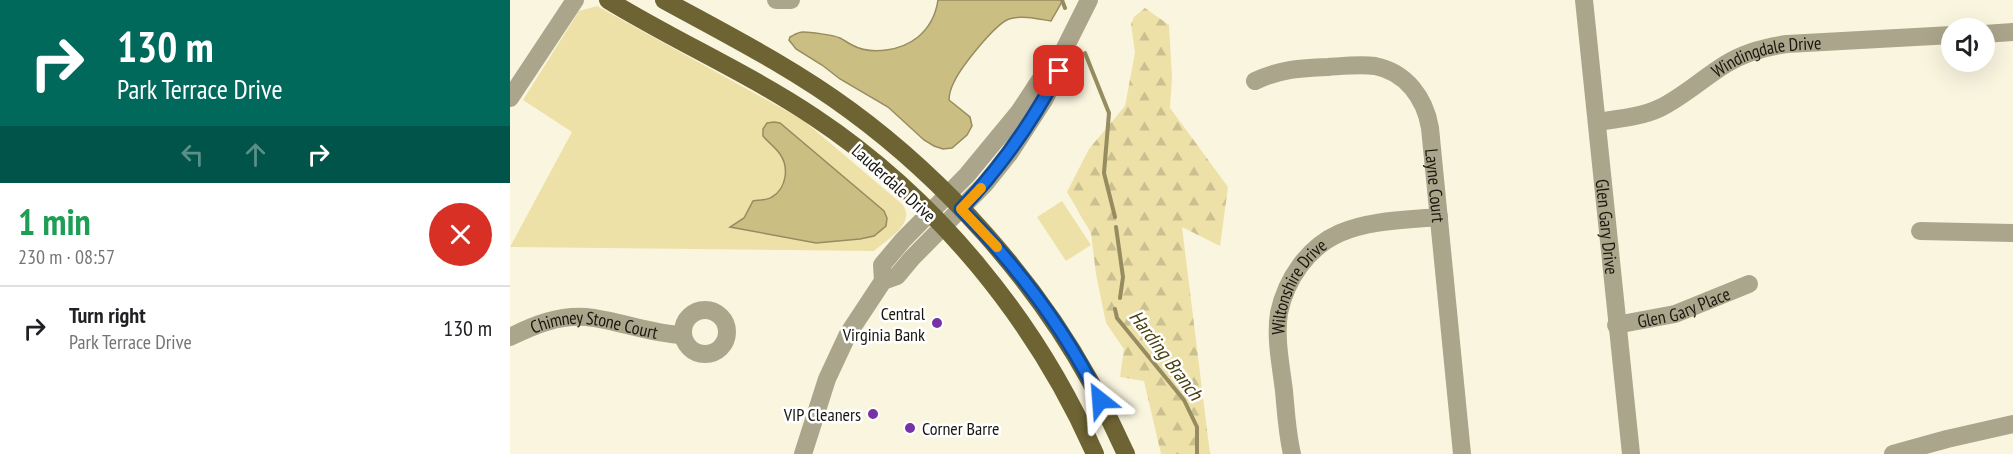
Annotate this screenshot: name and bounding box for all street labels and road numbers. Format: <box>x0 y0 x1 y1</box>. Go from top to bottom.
street label: Windingdale Drive <box>1707 31 1822 82</box>
street label: Lauderdale Drive <box>847 139 941 227</box>
street label: Layne Court <box>1421 147 1451 223</box>
street label: Glen Gary Drive <box>1591 178 1624 276</box>
street label: Wiltonshire Drive <box>1266 233 1331 335</box>
street label: Glen Gary Place <box>1635 281 1733 332</box>
street label: Chimney Stone Court <box>527 305 660 343</box>

